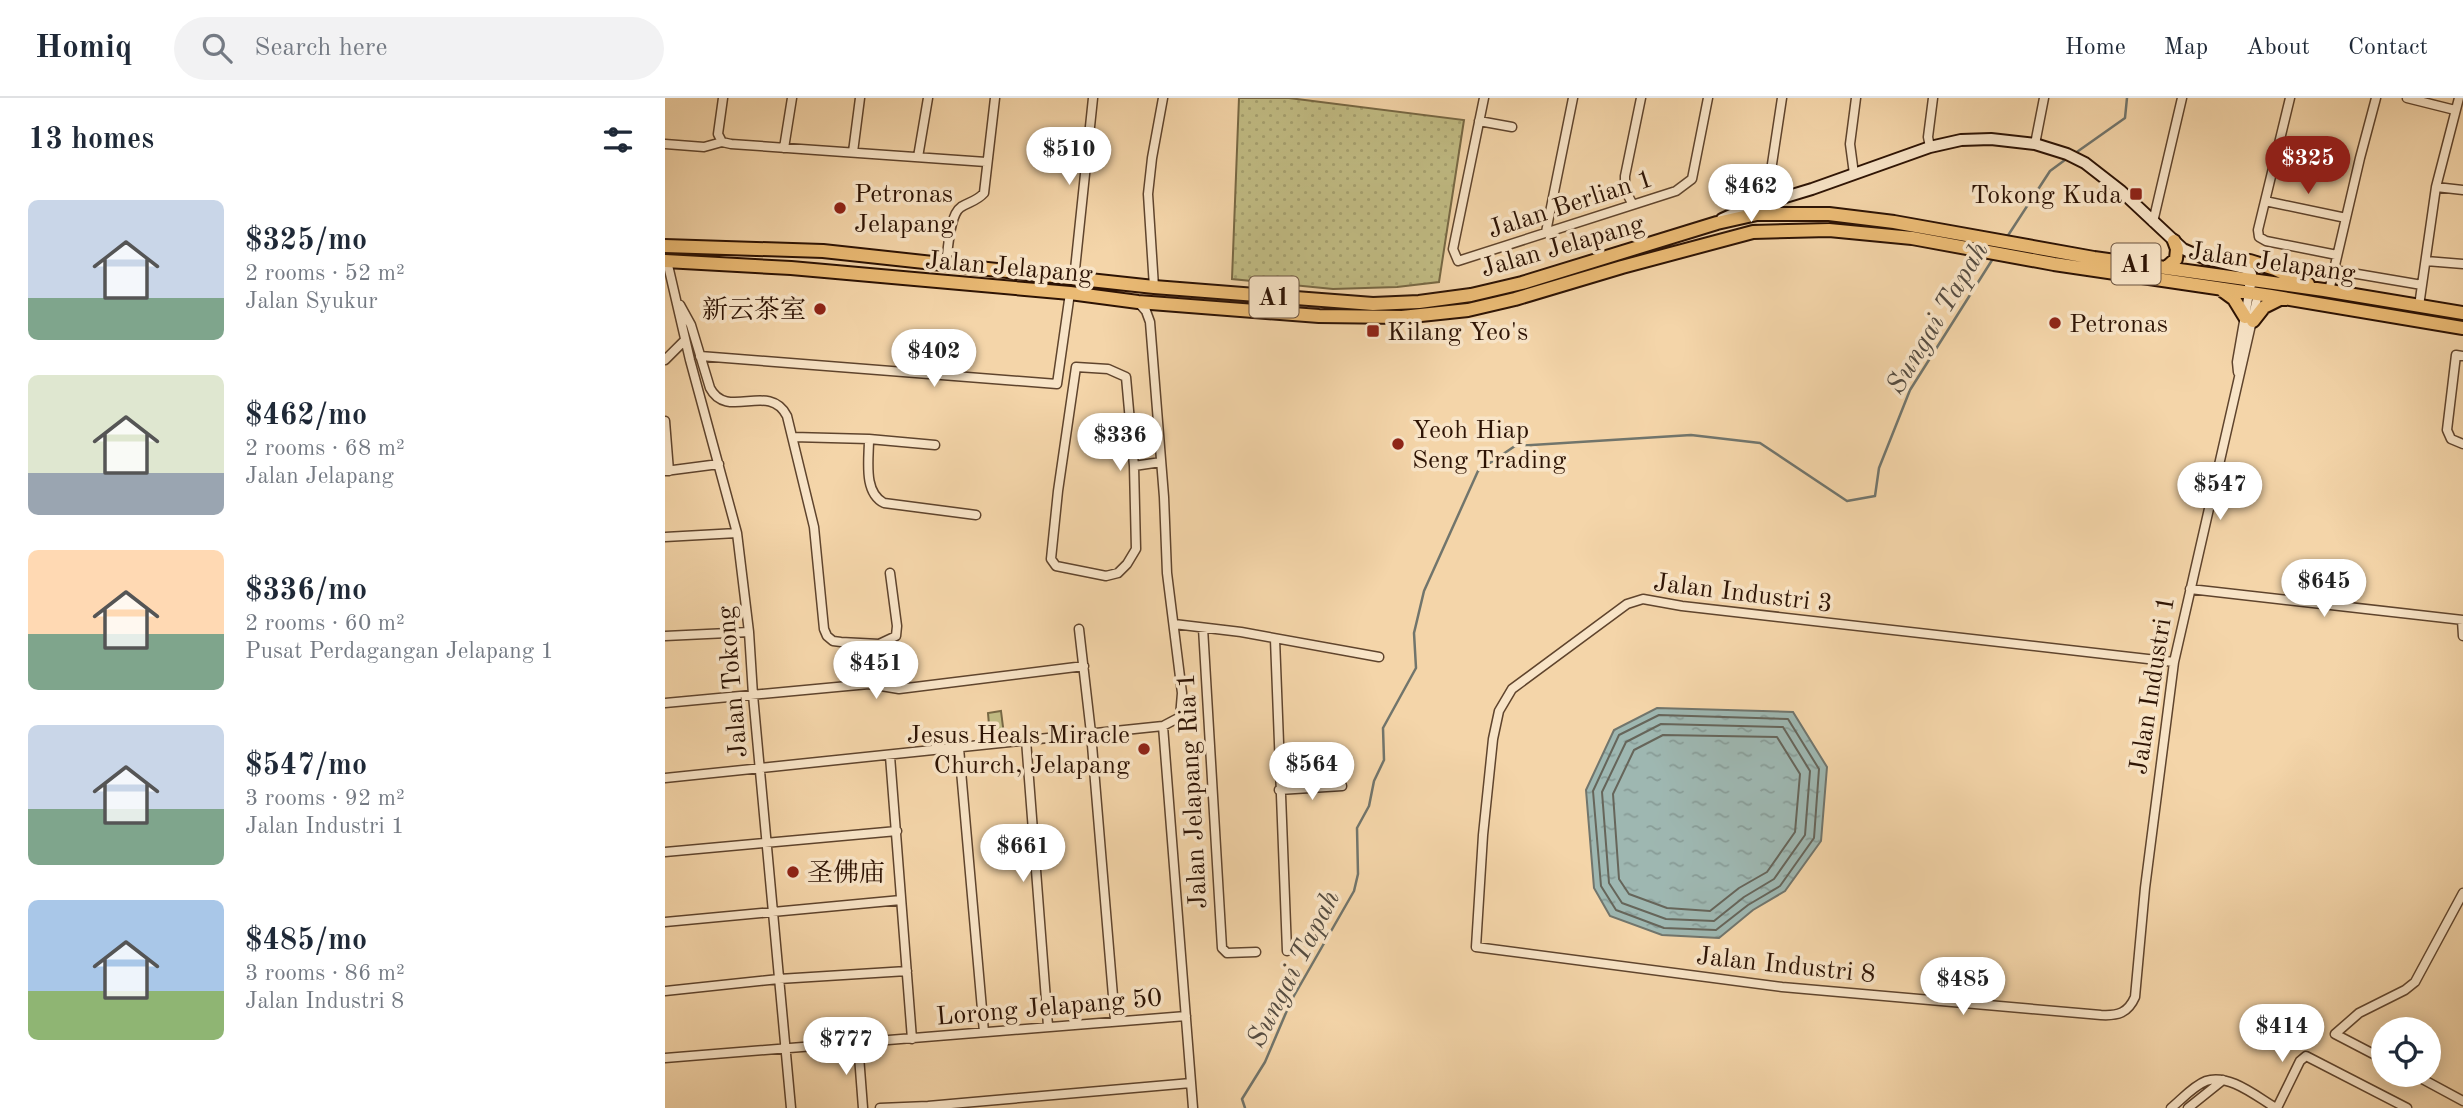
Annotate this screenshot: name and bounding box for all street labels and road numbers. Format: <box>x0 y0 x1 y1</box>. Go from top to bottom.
street label: Jalan Berlian 1 <box>1485 166 1656 244</box>
street label: Jalan Jelapang <box>1478 211 1647 283</box>
street label: Jalan Jelapang <box>2187 238 2357 288</box>
road number: A1 <box>2111 244 2161 284</box>
street label: Jalan Jelapang <box>924 248 1094 288</box>
road number: A1 <box>1249 276 1299 317</box>
street label: Jalan Industri 3 <box>1652 570 1834 618</box>
street label: Jalan Industri 1 <box>2126 594 2180 776</box>
street label: Jalan Tokong <box>713 605 753 759</box>
street label: Jalan Jelapang Ria 1 <box>1174 672 1212 910</box>
street label: Jalan Industri 8 <box>1695 944 1877 988</box>
street label: Lorong Jelapang 50 <box>935 985 1163 1031</box>

